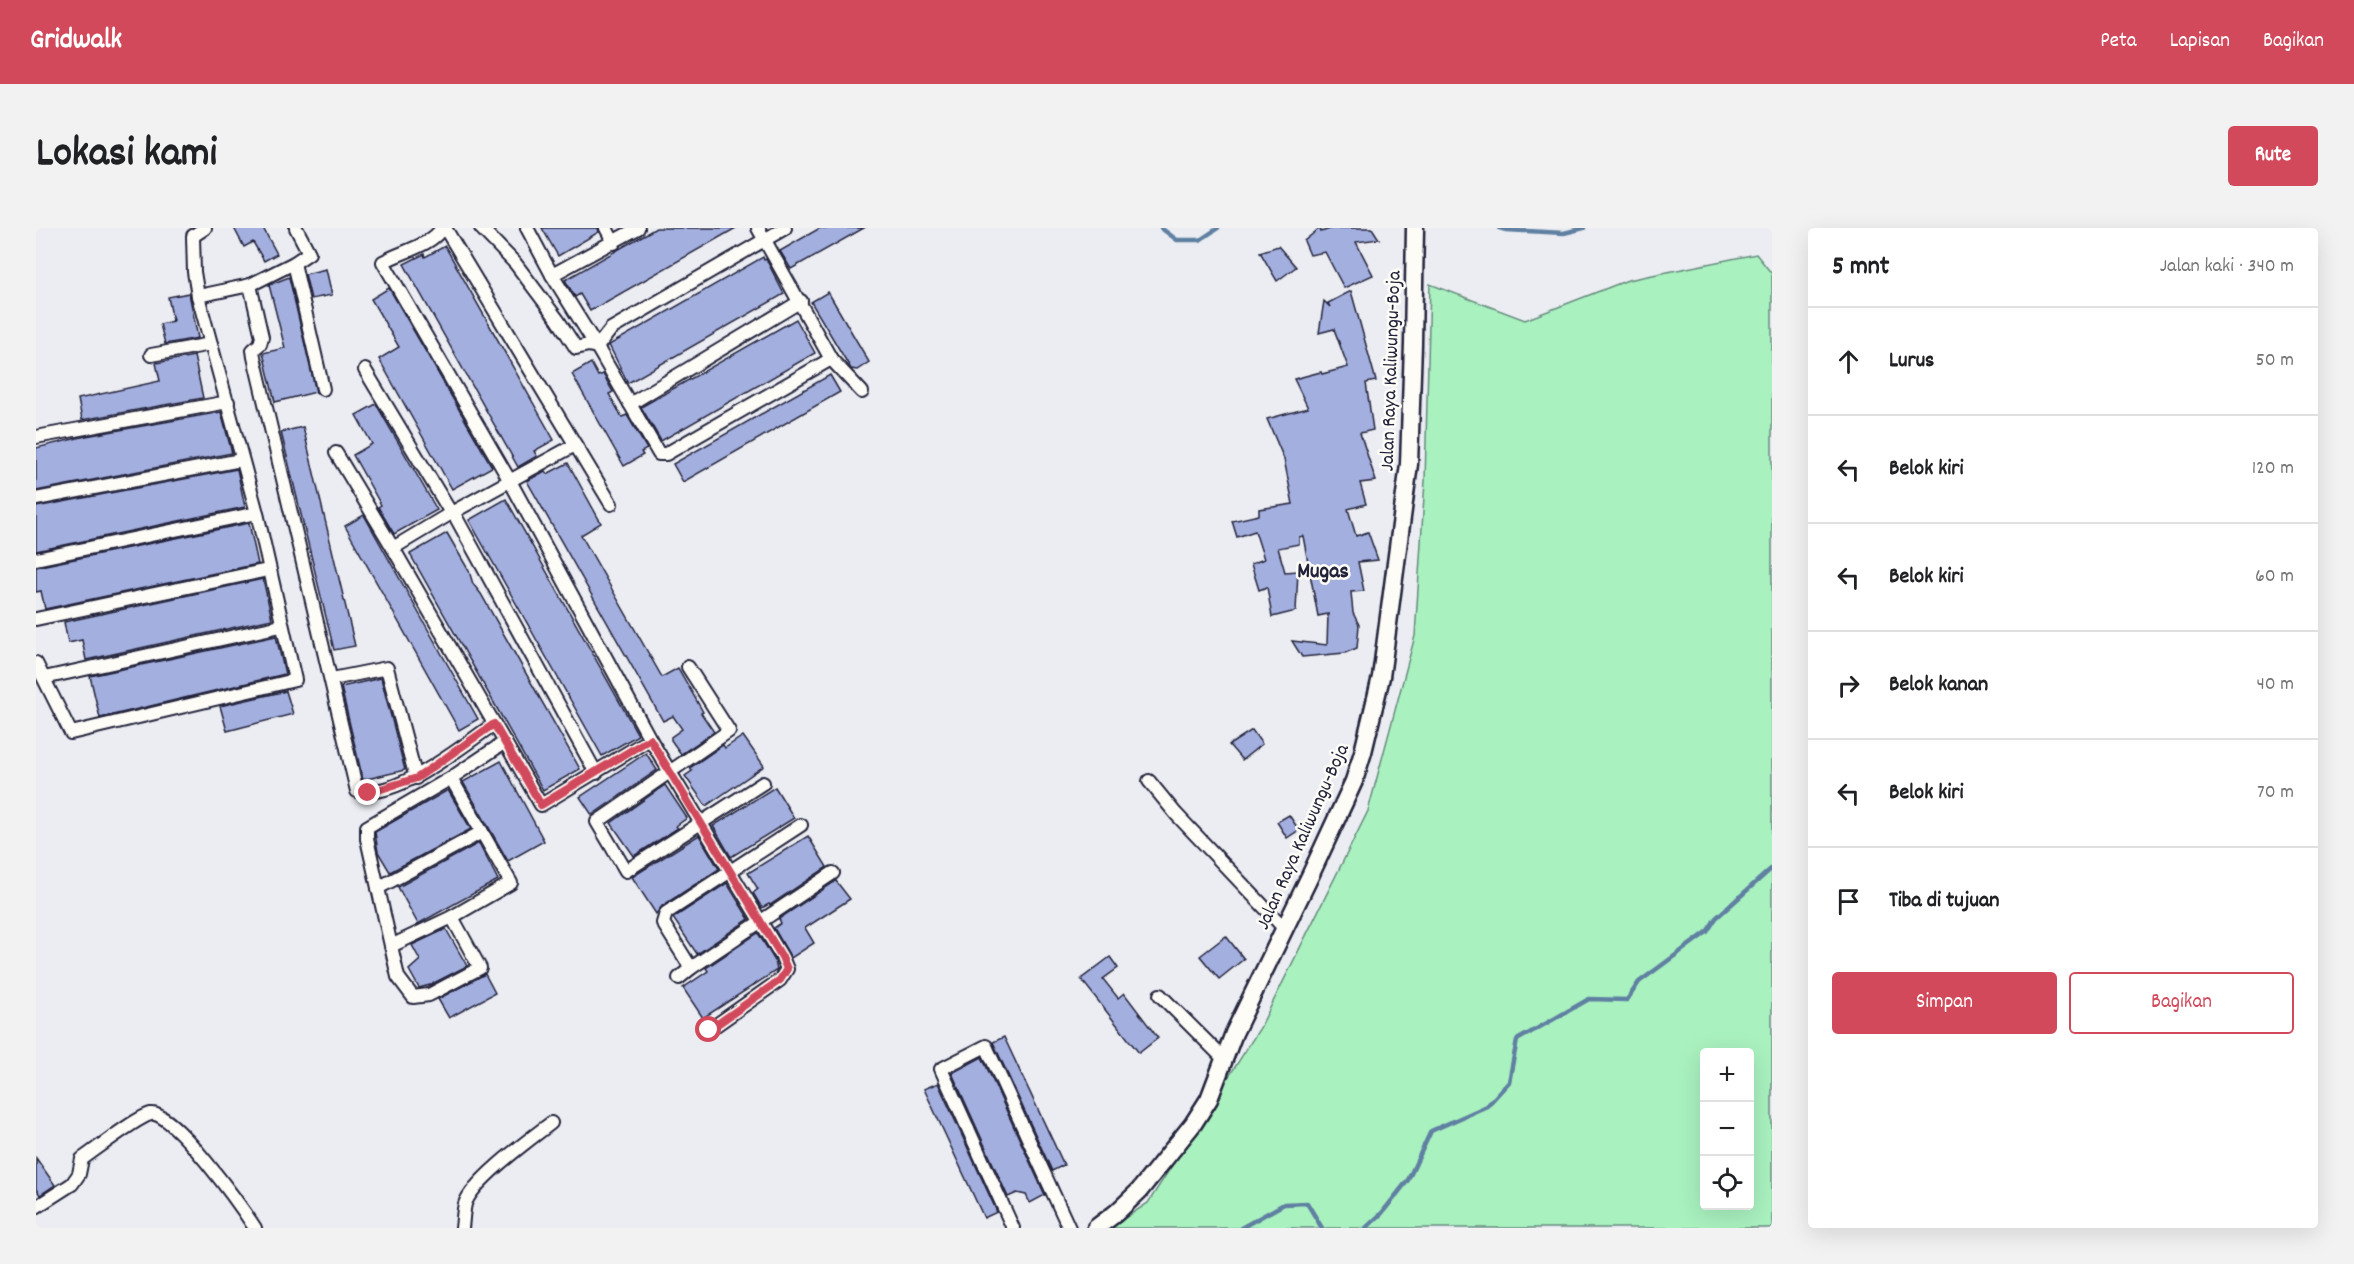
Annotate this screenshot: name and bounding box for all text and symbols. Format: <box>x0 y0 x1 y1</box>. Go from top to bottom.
text: Gridwalk <box>30 22 122 62</box>
text: Peta <box>2100 27 2137 57</box>
text: Lapisan <box>2170 27 2230 57</box>
text: Bagikan <box>2263 27 2324 57</box>
text: Lokasi kami <box>36 126 217 186</box>
button: Rute <box>2228 126 2318 186</box>
text: 5 mnt <box>1832 249 1889 286</box>
text: Jalan kaki · 340 m <box>2160 253 2294 281</box>
street label: Jalan Raya Kaliwungu-Boja <box>1375 270 1410 472</box>
icon: ahead <box>1832 345 1865 378</box>
text: Lurus <box>1889 346 1934 377</box>
text: 50 m <box>2256 347 2294 375</box>
icon: left <box>1832 453 1865 486</box>
text: Belok kiri <box>1889 454 1963 485</box>
text: 120 m <box>2252 455 2294 483</box>
district label: Mugas <box>1297 557 1349 588</box>
icon: left <box>1832 561 1865 594</box>
text: Belok kiri <box>1889 562 1963 593</box>
text: 60 m <box>2255 563 2294 591</box>
icon: right <box>1832 669 1865 702</box>
text: Belok kanan <box>1889 670 1988 701</box>
text: 40 m <box>2256 671 2294 699</box>
street label: Jalan Raya Kaliwungu-Boja <box>1250 739 1358 935</box>
icon: left <box>1832 777 1865 810</box>
text: Belok kiri <box>1889 778 1963 809</box>
route end <box>354 779 380 805</box>
text: 70 m <box>2257 779 2294 807</box>
icon: arrive <box>1832 885 1865 918</box>
text: Tiba di tujuan <box>1889 886 1999 917</box>
button: Simpan <box>1832 972 2057 1034</box>
button: Bagikan <box>2069 972 2294 1034</box>
route start <box>695 1016 721 1042</box>
map controls <box>1700 1048 1754 1210</box>
button: + <box>1700 1048 1754 1102</box>
button: − <box>1700 1102 1754 1156</box>
button: locate <box>1700 1156 1754 1210</box>

